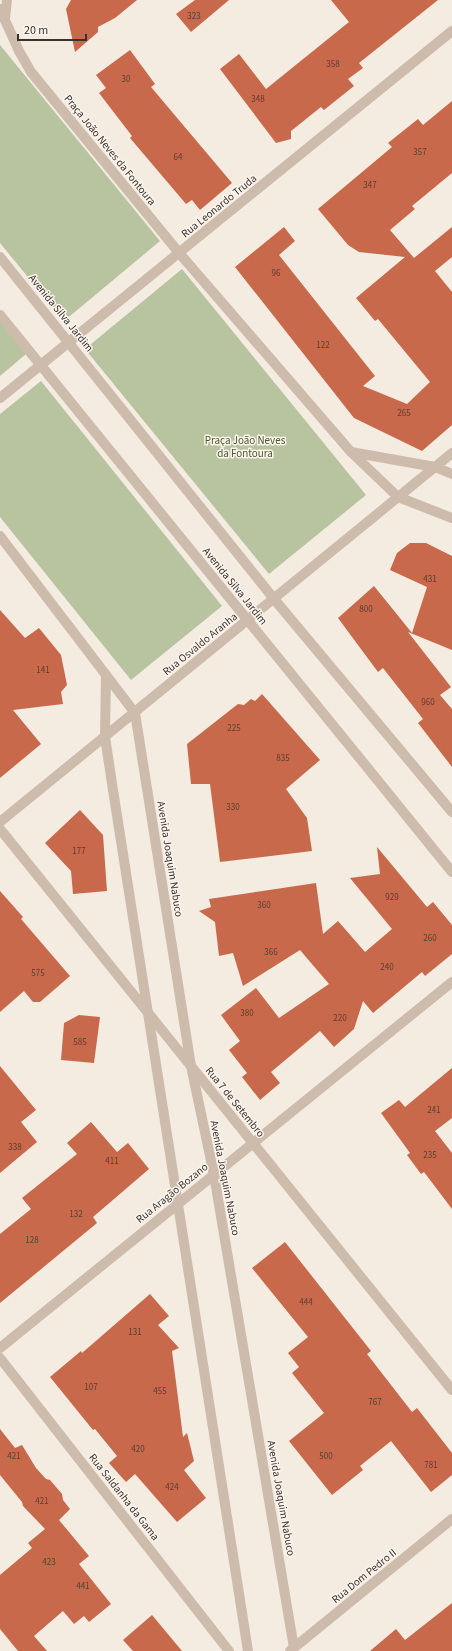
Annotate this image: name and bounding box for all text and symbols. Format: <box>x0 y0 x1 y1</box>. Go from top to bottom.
house number: 323 <box>187 10 201 23</box>
scale bar <box>18 16 86 42</box>
text: 20 m <box>24 22 48 39</box>
house number: 358 <box>326 58 340 71</box>
house number: 30 <box>122 73 131 86</box>
street label: Praça João Neves da Fontoura <box>61 91 159 209</box>
house number: 348 <box>251 93 265 106</box>
house number: 357 <box>413 146 427 159</box>
house number: 64 <box>174 151 183 164</box>
street label: Rua Leonardo Truda <box>178 171 260 241</box>
house number: 347 <box>363 179 377 192</box>
house number: 96 <box>272 267 281 280</box>
street label: Avenida Silva Jardim <box>25 271 97 355</box>
house number: 122 <box>316 339 330 352</box>
house number: 265 <box>397 407 411 420</box>
park label: Praça João Neves da Fontoura <box>205 433 286 461</box>
street label: Avenida Silva Jardim <box>199 544 271 628</box>
house number: 431 <box>423 573 437 586</box>
house number: 800 <box>359 603 373 616</box>
street label: Rua Osvaldo Aranha <box>160 609 240 679</box>
house number: 141 <box>36 664 50 677</box>
house number: 960 <box>421 696 435 709</box>
house number: 225 <box>227 722 241 735</box>
house number: 835 <box>276 752 290 765</box>
street label: Avenida Joaquim Nabuco <box>153 800 187 918</box>
house number: 330 <box>226 801 240 814</box>
house number: 177 <box>72 845 86 858</box>
house number: 929 <box>385 891 399 904</box>
house number: 360 <box>257 899 271 912</box>
house number: 260 <box>423 932 437 945</box>
house number: 366 <box>264 946 278 959</box>
house number: 240 <box>380 961 394 974</box>
house number: 575 <box>31 967 45 980</box>
house number: 380 <box>240 1007 254 1020</box>
house number: 220 <box>333 1012 347 1025</box>
house number: 585 <box>73 1036 87 1049</box>
street label: Rua 7 de Setembro <box>202 1064 268 1140</box>
house number: 241 <box>427 1104 441 1117</box>
street label: Avenida Joaquim Nabuco <box>206 1119 244 1237</box>
house number: 338 <box>8 1141 22 1154</box>
house number: 235 <box>423 1149 437 1162</box>
house number: 411 <box>105 1155 119 1168</box>
street label: Rua Aragão Bozano <box>133 1159 211 1227</box>
house number: 132 <box>69 1208 83 1221</box>
house number: 128 <box>25 1234 39 1247</box>
house number: 444 <box>299 1296 313 1309</box>
house number: 131 <box>128 1326 142 1339</box>
house number: 107 <box>84 1381 98 1394</box>
house number: 455 <box>153 1385 167 1398</box>
house number: 767 <box>368 1396 382 1409</box>
street label: Avenida Joaquim Nabuco <box>263 1439 299 1557</box>
house number: 420 <box>131 1443 145 1456</box>
house number: 421 <box>7 1450 21 1463</box>
street label: Rua Saldanha da Gama <box>85 1450 163 1544</box>
house number: 500 <box>319 1450 333 1463</box>
house number: 781 <box>424 1459 438 1472</box>
house number: 424 <box>165 1481 179 1494</box>
house number: 421 <box>35 1495 49 1508</box>
street label: Rua Dom Pedro II <box>328 1545 400 1607</box>
house number: 423 <box>42 1556 56 1569</box>
house number: 441 <box>76 1580 90 1593</box>

